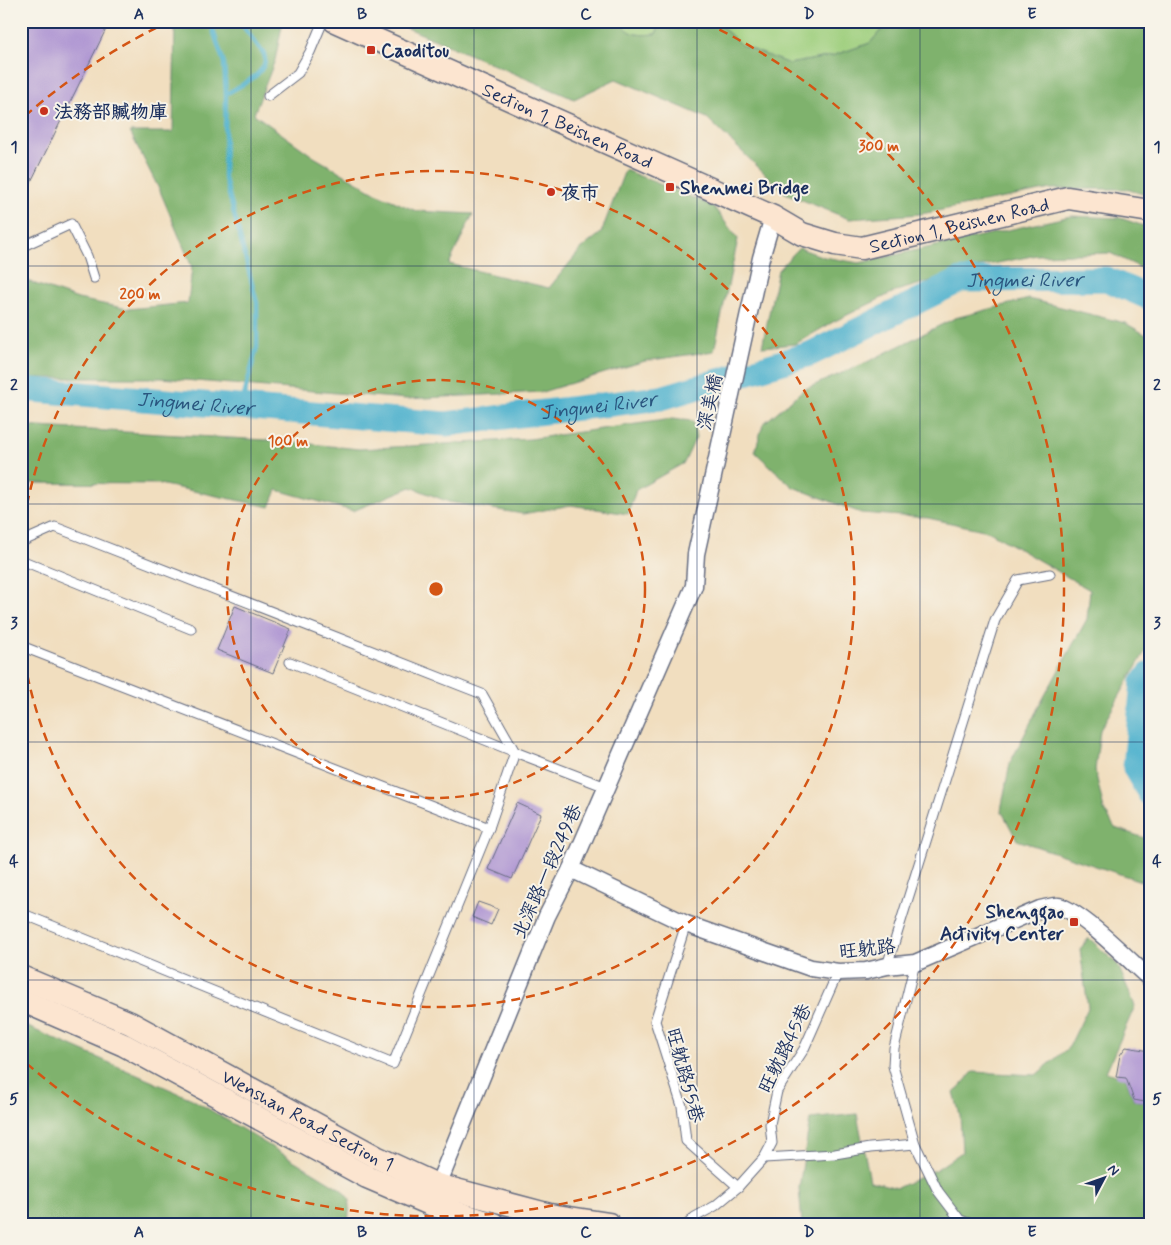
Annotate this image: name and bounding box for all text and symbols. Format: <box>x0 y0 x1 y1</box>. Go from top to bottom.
text: A <box>134 4 144 25</box>
text: B <box>357 4 367 25</box>
text: C <box>580 4 592 25</box>
text: D <box>803 4 815 25</box>
text: E <box>1027 4 1037 25</box>
place label: Caoditou <box>381 39 449 64</box>
marker: Caoditou <box>365 44 377 56</box>
street label: Section 1, Beishen Road <box>478 77 656 176</box>
place label: 法務部贓物庫 <box>54 100 168 125</box>
marker: 法務部贓物庫 <box>38 105 50 117</box>
text: 1 <box>10 137 18 158</box>
text: 300 m <box>859 137 899 157</box>
text: 1 <box>1153 137 1161 158</box>
place label: Shenmei Bridge <box>680 176 809 202</box>
place label: 夜市 <box>561 181 599 206</box>
marker: Shenmei Bridge <box>664 181 676 193</box>
marker: 夜市 <box>545 186 557 198</box>
street label: Section 1, Beishen Road <box>867 192 1052 260</box>
water label: Jingmei River <box>966 267 1086 297</box>
text: 200 m <box>120 285 161 305</box>
street label: 深美橋 <box>692 372 729 433</box>
text: 2 <box>10 375 18 396</box>
text: 2 <box>1153 375 1161 396</box>
water label: Jingmei River <box>539 386 661 427</box>
water label: Jingmei River <box>136 387 257 423</box>
text: 100 m <box>268 432 308 452</box>
centre of rings <box>427 580 445 598</box>
text: 3 <box>10 613 18 634</box>
text: 3 <box>1153 613 1161 634</box>
street label: 北深路一段249巷 <box>506 800 588 943</box>
text: 4 <box>9 851 19 872</box>
text: 4 <box>1152 851 1162 872</box>
place label: Shenggao Activity Center <box>940 900 1064 947</box>
marker: Shenggao Activity Center <box>1068 916 1080 928</box>
street label: 旺躭路 <box>837 934 897 965</box>
street label: 旺躭路45巷 <box>753 1000 818 1098</box>
street label: 旺躭路55巷 <box>660 1025 709 1126</box>
street label: Wenshan Road Section 1 <box>217 1064 397 1177</box>
text: 5 <box>9 1089 19 1110</box>
text: 5 <box>1152 1089 1162 1110</box>
north arrow <box>1078 1152 1128 1202</box>
text: N <box>1103 1161 1123 1180</box>
text: A <box>134 1222 144 1243</box>
text: B <box>357 1222 367 1243</box>
text: C <box>580 1222 592 1243</box>
text: D <box>803 1222 815 1243</box>
text: E <box>1027 1222 1037 1243</box>

